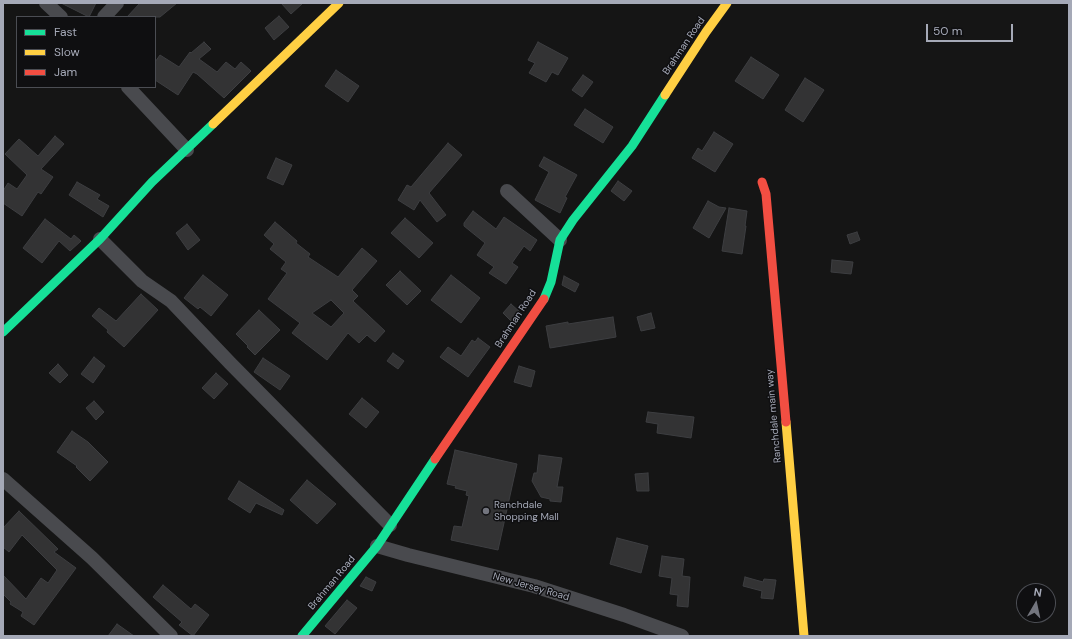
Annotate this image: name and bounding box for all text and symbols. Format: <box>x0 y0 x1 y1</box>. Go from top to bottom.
street label: Brahman Road <box>660 15 708 77</box>
legend <box>16 16 156 88</box>
scale bar <box>928 16 1015 42</box>
text: 50 m <box>933 23 962 39</box>
text: Fast <box>54 24 77 40</box>
text: Slow <box>54 44 80 60</box>
text: Jam <box>54 64 77 80</box>
street label: Brahman Road <box>493 288 539 350</box>
street label: Ranchdale main way <box>764 369 784 463</box>
place label: Ranchdale Shopping Mall <box>494 499 559 522</box>
marker: Ranchdale Shopping Mall <box>481 506 491 516</box>
street label: Brahman Road <box>306 553 358 613</box>
street label: New Jersey Road <box>491 570 571 604</box>
north arrow <box>1016 583 1056 623</box>
text: N <box>1033 585 1043 600</box>

